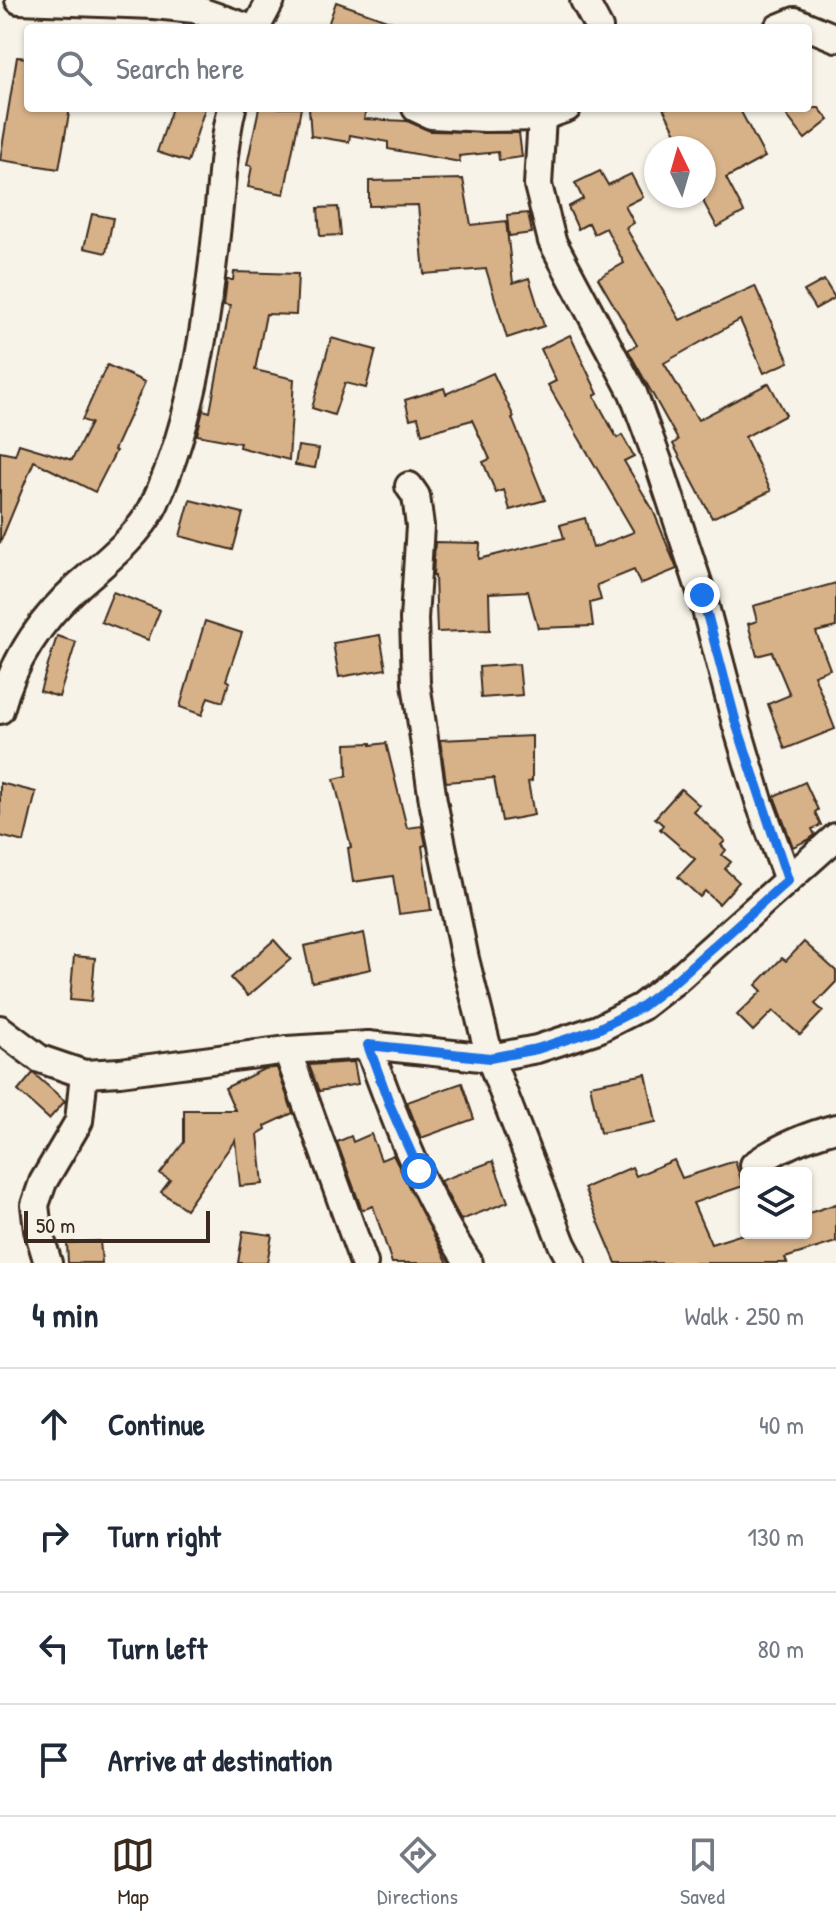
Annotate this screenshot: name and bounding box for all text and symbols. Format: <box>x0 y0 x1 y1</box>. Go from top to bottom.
search box <box>24 24 812 112</box>
icon: search <box>52 46 96 90</box>
text: Search here <box>116 48 244 88</box>
north arrow <box>644 136 716 208</box>
route end <box>684 577 720 613</box>
route start <box>401 1153 437 1189</box>
map controls <box>740 1167 812 1239</box>
button: layers <box>740 1167 812 1239</box>
scale bar <box>24 1207 210 1243</box>
text: 50 m <box>36 1210 75 1240</box>
text: 4 min <box>32 1292 99 1338</box>
text: Walk · 250 m <box>684 1298 804 1333</box>
icon: ahead <box>32 1402 76 1446</box>
text: Continue <box>108 1404 205 1444</box>
text: 40 m <box>759 1407 804 1442</box>
icon: right <box>32 1514 76 1558</box>
text: Turn right <box>108 1516 221 1556</box>
text: 130 m <box>748 1519 804 1554</box>
icon: left <box>32 1626 76 1670</box>
text: Turn left <box>108 1628 207 1668</box>
text: 80 m <box>757 1631 804 1666</box>
icon: arrive <box>32 1738 76 1782</box>
text: Arrive at destination <box>108 1740 333 1780</box>
tab: Map <box>111 1833 155 1911</box>
tab: Directions <box>377 1833 458 1911</box>
tab: Saved <box>680 1833 725 1911</box>

